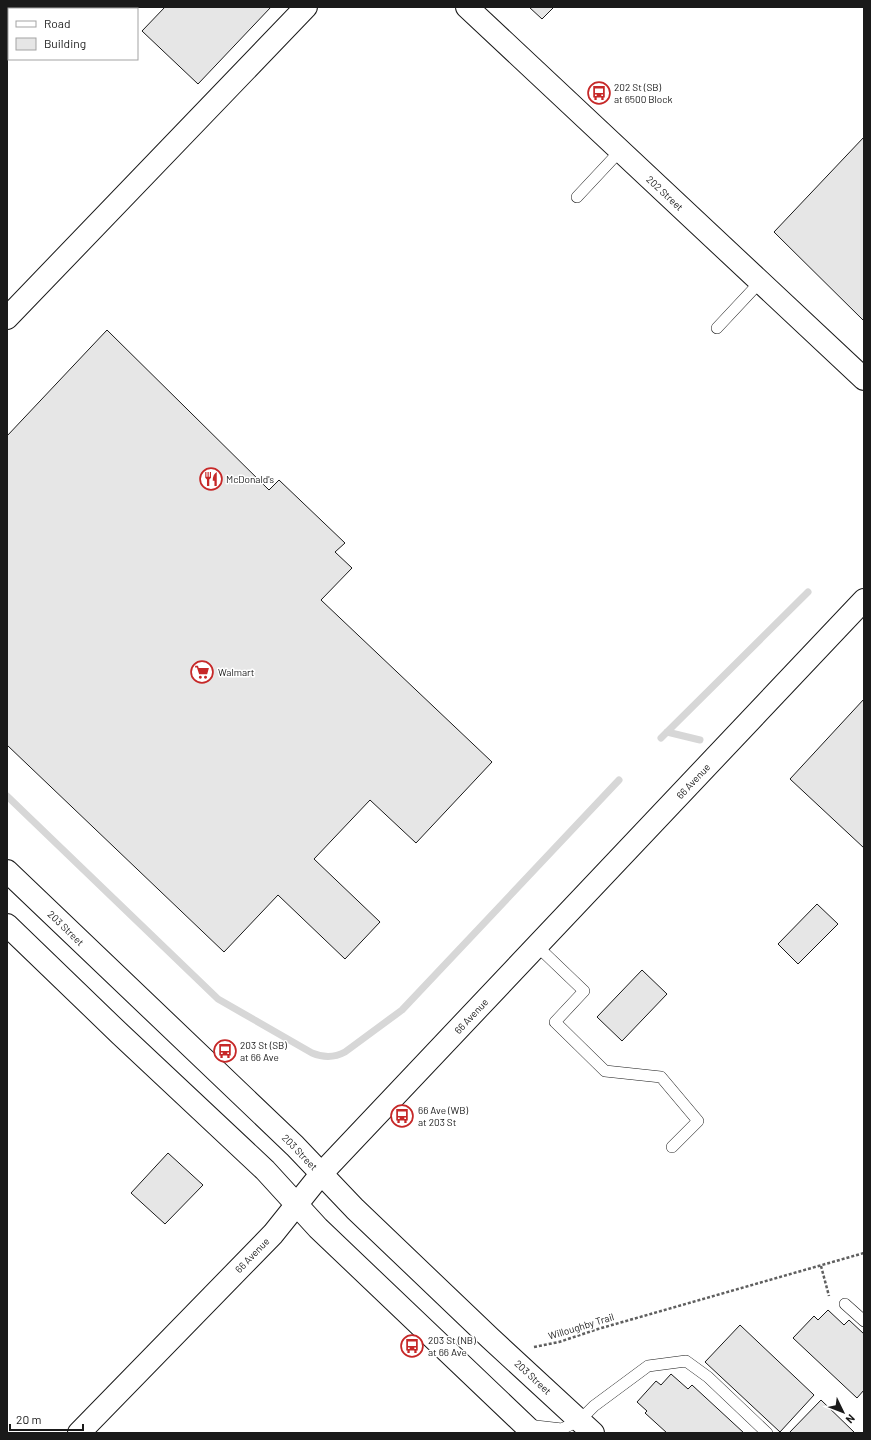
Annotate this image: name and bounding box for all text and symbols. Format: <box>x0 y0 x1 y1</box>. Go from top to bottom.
legend <box>8 8 138 60</box>
text: Road <box>44 16 71 30</box>
text: Building <box>44 36 86 50</box>
bus stop icon: 202 St (SB) at 6500 Block <box>586 80 612 106</box>
place label: 202 St (SB) at 6500 Block <box>614 81 673 105</box>
street label: 202 Street <box>644 173 686 213</box>
restaurant icon: McDonald's <box>198 466 224 492</box>
place label: McDonald's <box>226 473 274 485</box>
supermarket icon: Walmart <box>189 659 215 685</box>
place label: Walmart <box>218 666 255 678</box>
street label: 66 Avenue <box>674 761 712 801</box>
street label: 203 Street <box>45 908 87 948</box>
street label: 66 Avenue <box>452 996 490 1036</box>
bus stop icon: 203 St (SB) at 66 Ave <box>212 1038 238 1064</box>
place label: 203 St (SB) at 66 Ave <box>240 1039 287 1063</box>
bus stop icon: 66 Ave (WB) at 203 St <box>389 1103 415 1129</box>
place label: 66 Ave (WB) at 203 St <box>418 1104 469 1128</box>
street label: 203 Street <box>280 1131 320 1173</box>
street label: 66 Avenue <box>232 1235 272 1275</box>
street label: Willoughby Trail <box>547 1310 615 1342</box>
bus stop icon: 203 St (NB) at 66 Ave <box>399 1333 425 1359</box>
place label: 203 St (NB) at 66 Ave <box>428 1334 476 1358</box>
street label: 203 Street <box>512 1357 554 1397</box>
north arrow <box>823 1392 863 1432</box>
scale bar <box>10 1406 83 1432</box>
text: 20 m <box>16 1412 42 1426</box>
text: N <box>843 1412 858 1426</box>

